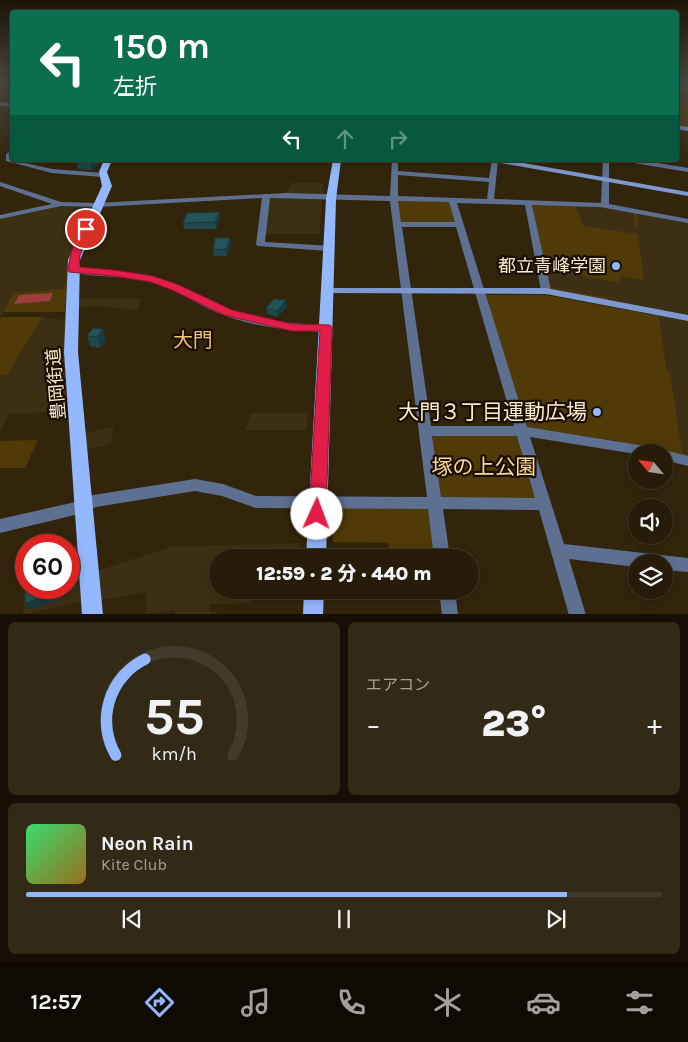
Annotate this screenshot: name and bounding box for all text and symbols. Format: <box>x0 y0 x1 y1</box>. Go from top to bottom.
text: 150 m <box>113 26 210 67</box>
icon: left <box>30 30 95 95</box>
text: 左折 <box>113 74 157 100</box>
icon: left <box>278 125 306 153</box>
icon: ahead <box>331 125 359 153</box>
icon: right <box>384 125 412 153</box>
pin <box>65 208 107 250</box>
icon: arrive <box>72 215 100 243</box>
place label: 都立青峰学園 <box>498 255 606 277</box>
marker: 都立青峰学園 <box>610 260 622 272</box>
district label: 大門 <box>173 329 213 352</box>
street label: 豊岡街道 <box>42 347 70 421</box>
place label: 大門３丁目運動広場 <box>398 400 587 424</box>
marker: 大門３丁目運動広場 <box>591 406 603 418</box>
north arrow <box>628 444 672 489</box>
map controls <box>628 444 673 599</box>
park label: 塚の上公園 <box>432 455 537 479</box>
position arrow <box>290 487 342 539</box>
button: sound <box>628 499 673 544</box>
speed limit sign: 60 <box>15 534 80 599</box>
button: layers <box>628 554 673 599</box>
text: 12:59 · 2 分 · 440 m <box>256 563 432 585</box>
text: エアコン <box>366 675 430 694</box>
text: 55 <box>144 686 204 747</box>
text: 23° <box>481 701 547 746</box>
text: − <box>366 708 381 741</box>
text: + <box>647 708 662 741</box>
text: km/h <box>151 744 197 765</box>
text: Neon Rain <box>101 833 194 855</box>
text: Kite Club <box>101 855 167 874</box>
icon: previous <box>118 905 146 933</box>
icon: pause <box>330 905 358 933</box>
icon: next <box>542 905 570 933</box>
icon: directions <box>142 985 177 1020</box>
icon: music <box>238 985 273 1020</box>
icon: phone <box>334 985 369 1020</box>
icon: climate <box>430 985 465 1020</box>
icon: car <box>526 985 561 1020</box>
icon: filters <box>622 985 657 1020</box>
text: 12:57 <box>31 989 81 1015</box>

